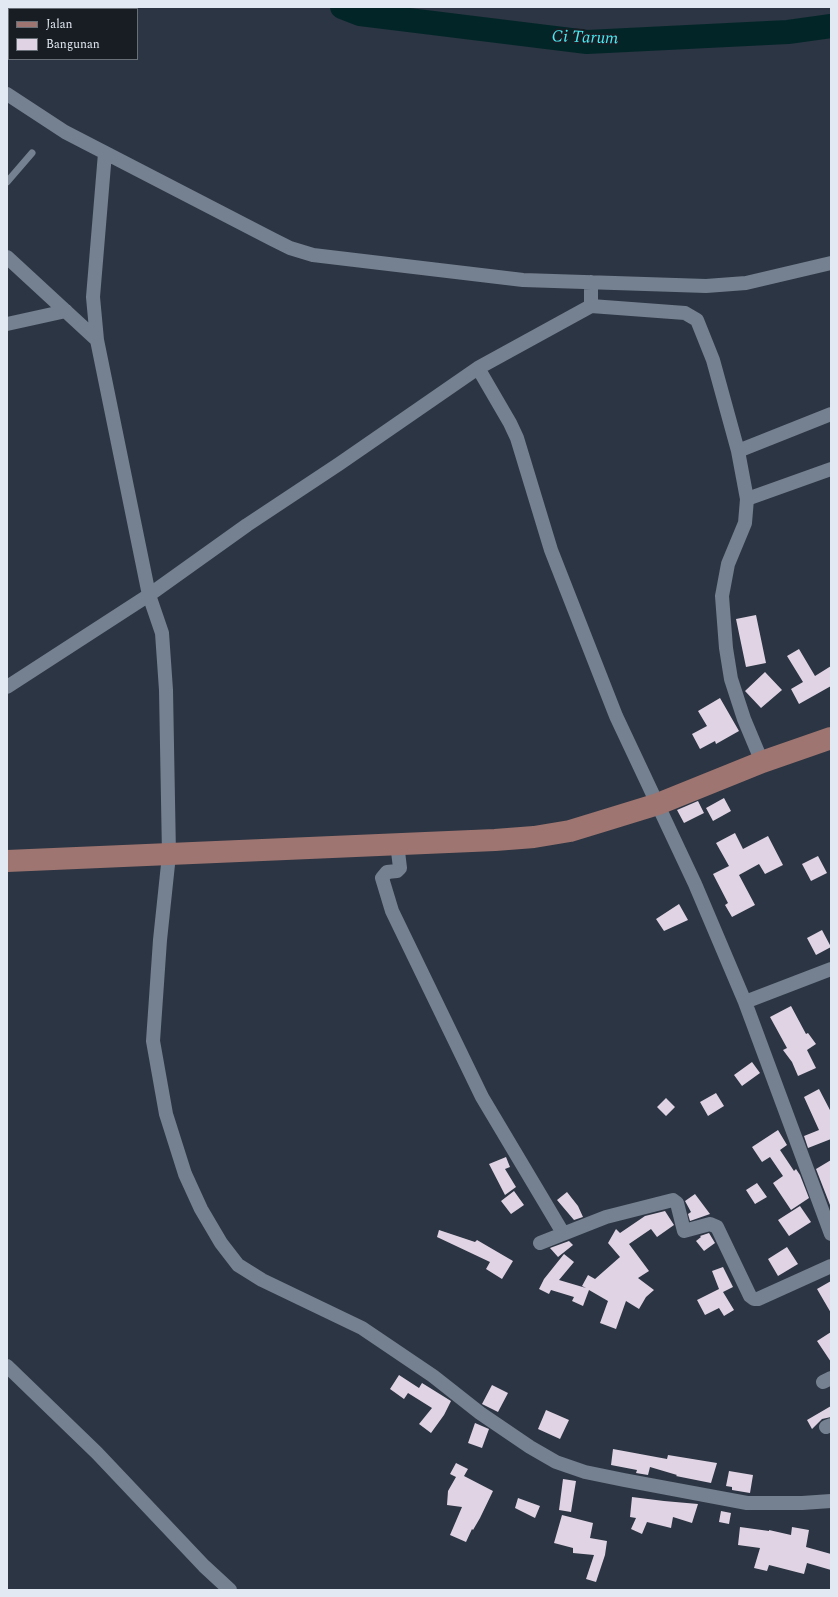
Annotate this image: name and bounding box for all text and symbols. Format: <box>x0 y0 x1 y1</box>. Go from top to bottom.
legend <box>8 8 138 60</box>
text: Jalan <box>46 15 73 34</box>
water label: Ci Tarum <box>551 28 619 50</box>
text: Bangunan <box>46 35 100 54</box>

